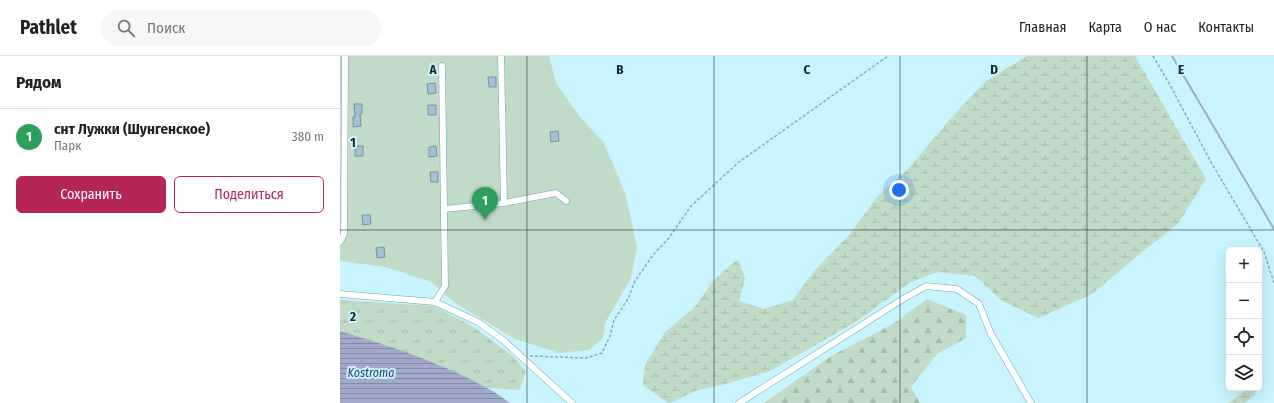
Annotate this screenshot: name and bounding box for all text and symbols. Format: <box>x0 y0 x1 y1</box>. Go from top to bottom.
search box <box>101 10 381 46</box>
text: Pathlet <box>20 16 77 39</box>
icon: search <box>115 17 137 39</box>
text: Поиск <box>147 19 185 37</box>
text: Главная <box>1019 19 1066 36</box>
text: Карта <box>1088 19 1122 36</box>
text: О нас <box>1144 19 1176 36</box>
text: Контакты <box>1198 19 1254 36</box>
text: A <box>428 62 437 77</box>
text: B <box>616 62 624 77</box>
text: C <box>804 62 811 77</box>
text: D <box>990 62 998 77</box>
text: E <box>1178 62 1184 77</box>
text: Рядом <box>16 72 61 93</box>
text: снт Лужки (Шунгенское) <box>54 120 210 138</box>
text: 1 <box>26 129 32 144</box>
text: 380 m <box>292 129 324 144</box>
text: 1 <box>350 135 356 150</box>
text: Парк <box>54 138 81 153</box>
button: Сохранить <box>16 176 166 213</box>
button: Поделиться <box>174 176 324 213</box>
your location <box>889 180 909 200</box>
pin: 1 <box>472 187 498 220</box>
map controls <box>1226 247 1262 391</box>
button: + <box>1226 247 1262 283</box>
button: − <box>1226 283 1262 319</box>
text: 2 <box>349 309 356 324</box>
button: locate <box>1226 319 1262 355</box>
button: layers <box>1226 355 1262 391</box>
water label: Kostroma <box>348 366 395 380</box>

